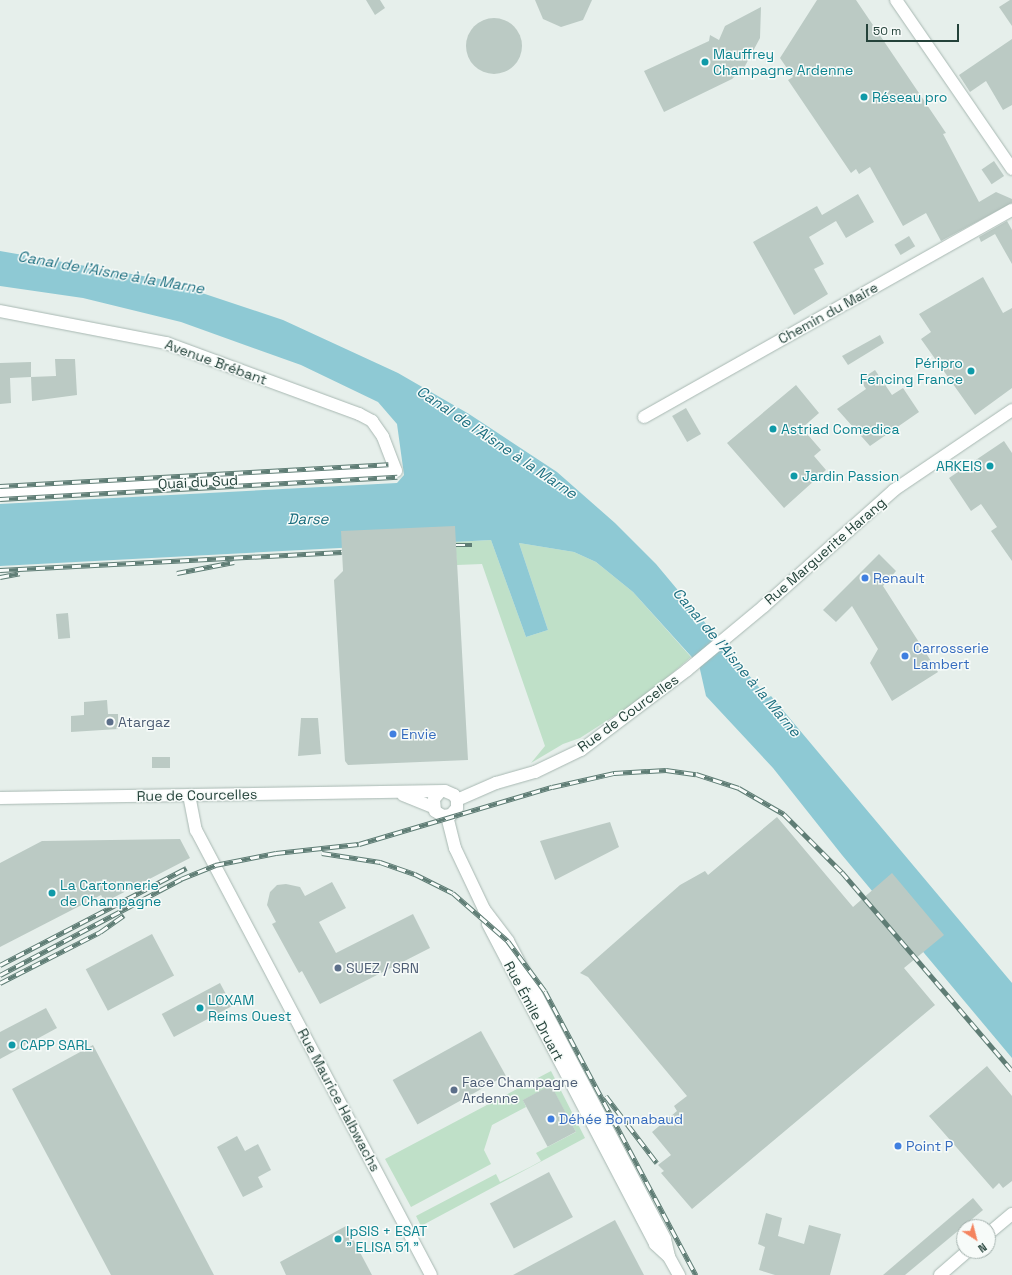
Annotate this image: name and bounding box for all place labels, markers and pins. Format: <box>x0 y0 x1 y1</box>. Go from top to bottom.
place label: Mauffrey Champagne Ardenne <box>713 46 854 78</box>
marker: Mauffrey Champagne Ardenne <box>700 57 710 67</box>
place label: Réseau pro <box>872 89 948 105</box>
marker: Réseau pro <box>859 92 869 102</box>
place label: Péripro Fencing France <box>860 355 963 388</box>
marker: Péripro Fencing France <box>966 366 976 376</box>
place label: Astriad Comedica <box>781 421 899 437</box>
marker: Astriad Comedica <box>768 424 778 434</box>
place label: ARKEIS <box>936 458 982 474</box>
marker: ARKEIS <box>985 461 995 471</box>
place label: Jardin Passion <box>802 468 899 484</box>
marker: Jardin Passion <box>789 471 799 481</box>
place label: Renault <box>873 570 925 586</box>
marker: Renault <box>860 573 870 583</box>
place label: Carrosserie Lambert <box>913 640 989 672</box>
marker: Carrosserie Lambert <box>900 651 910 661</box>
place label: Atargaz <box>118 714 170 730</box>
marker: Atargaz <box>105 717 115 727</box>
place label: Envie <box>401 726 437 742</box>
marker: Envie <box>388 729 398 739</box>
place label: La Cartonnerie de Champagne <box>60 877 161 910</box>
marker: La Cartonnerie de Champagne <box>47 888 57 898</box>
place label: SUEZ / SRN <box>346 960 419 976</box>
marker: SUEZ / SRN <box>333 963 343 973</box>
place label: LOXAM Reims Ouest <box>208 992 291 1024</box>
marker: LOXAM Reims Ouest <box>195 1003 205 1013</box>
place label: CAPP SARL <box>20 1037 92 1053</box>
marker: CAPP SARL <box>7 1040 17 1050</box>
place label: Face Champagne Ardenne <box>462 1074 578 1106</box>
marker: Face Champagne Ardenne <box>449 1085 459 1095</box>
place label: Déhée Bonnabaud <box>559 1111 683 1127</box>
marker: Déhée Bonnabaud <box>546 1114 556 1124</box>
place label: Point P <box>906 1138 953 1154</box>
marker: Point P <box>893 1141 903 1151</box>
place label: IpSIS + ESAT " ELISA 51 " <box>346 1223 427 1256</box>
marker: IpSIS + ESAT " ELISA 51 " <box>333 1234 343 1244</box>

